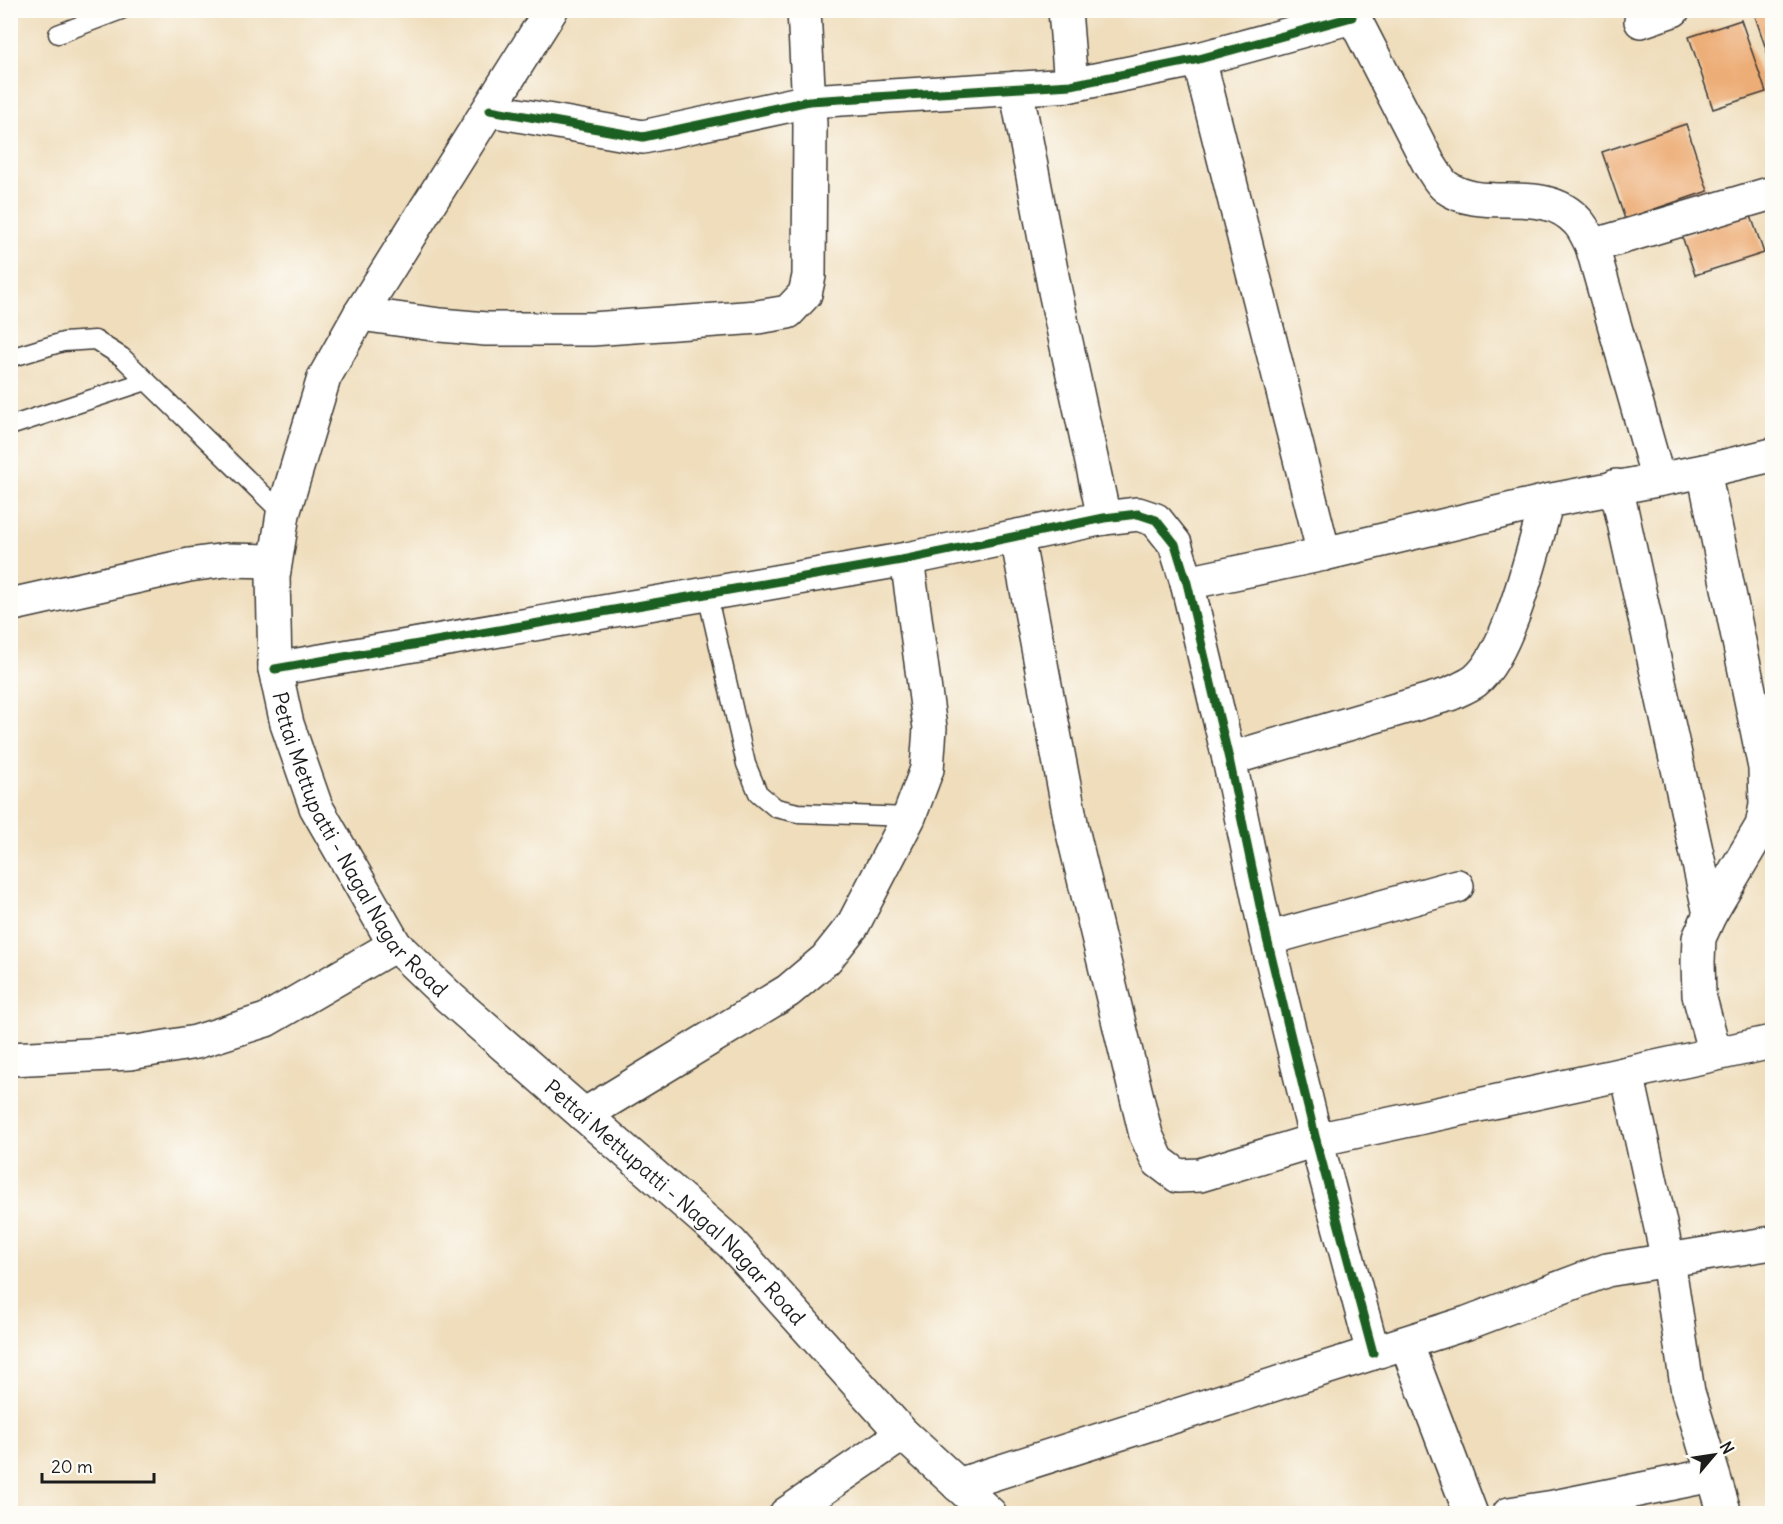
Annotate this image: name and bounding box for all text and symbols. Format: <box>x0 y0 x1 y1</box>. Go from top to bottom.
street label: Pettai Mettupatti - Nagal Nagar Road <box>267 689 454 1002</box>
street label: Pettai Mettupatti - Nagal Nagar Road <box>539 1073 812 1330</box>
north arrow <box>1684 1425 1744 1485</box>
text: N <box>1716 1438 1739 1457</box>
scale bar <box>42 1446 154 1484</box>
text: 20 m <box>51 1455 93 1478</box>

